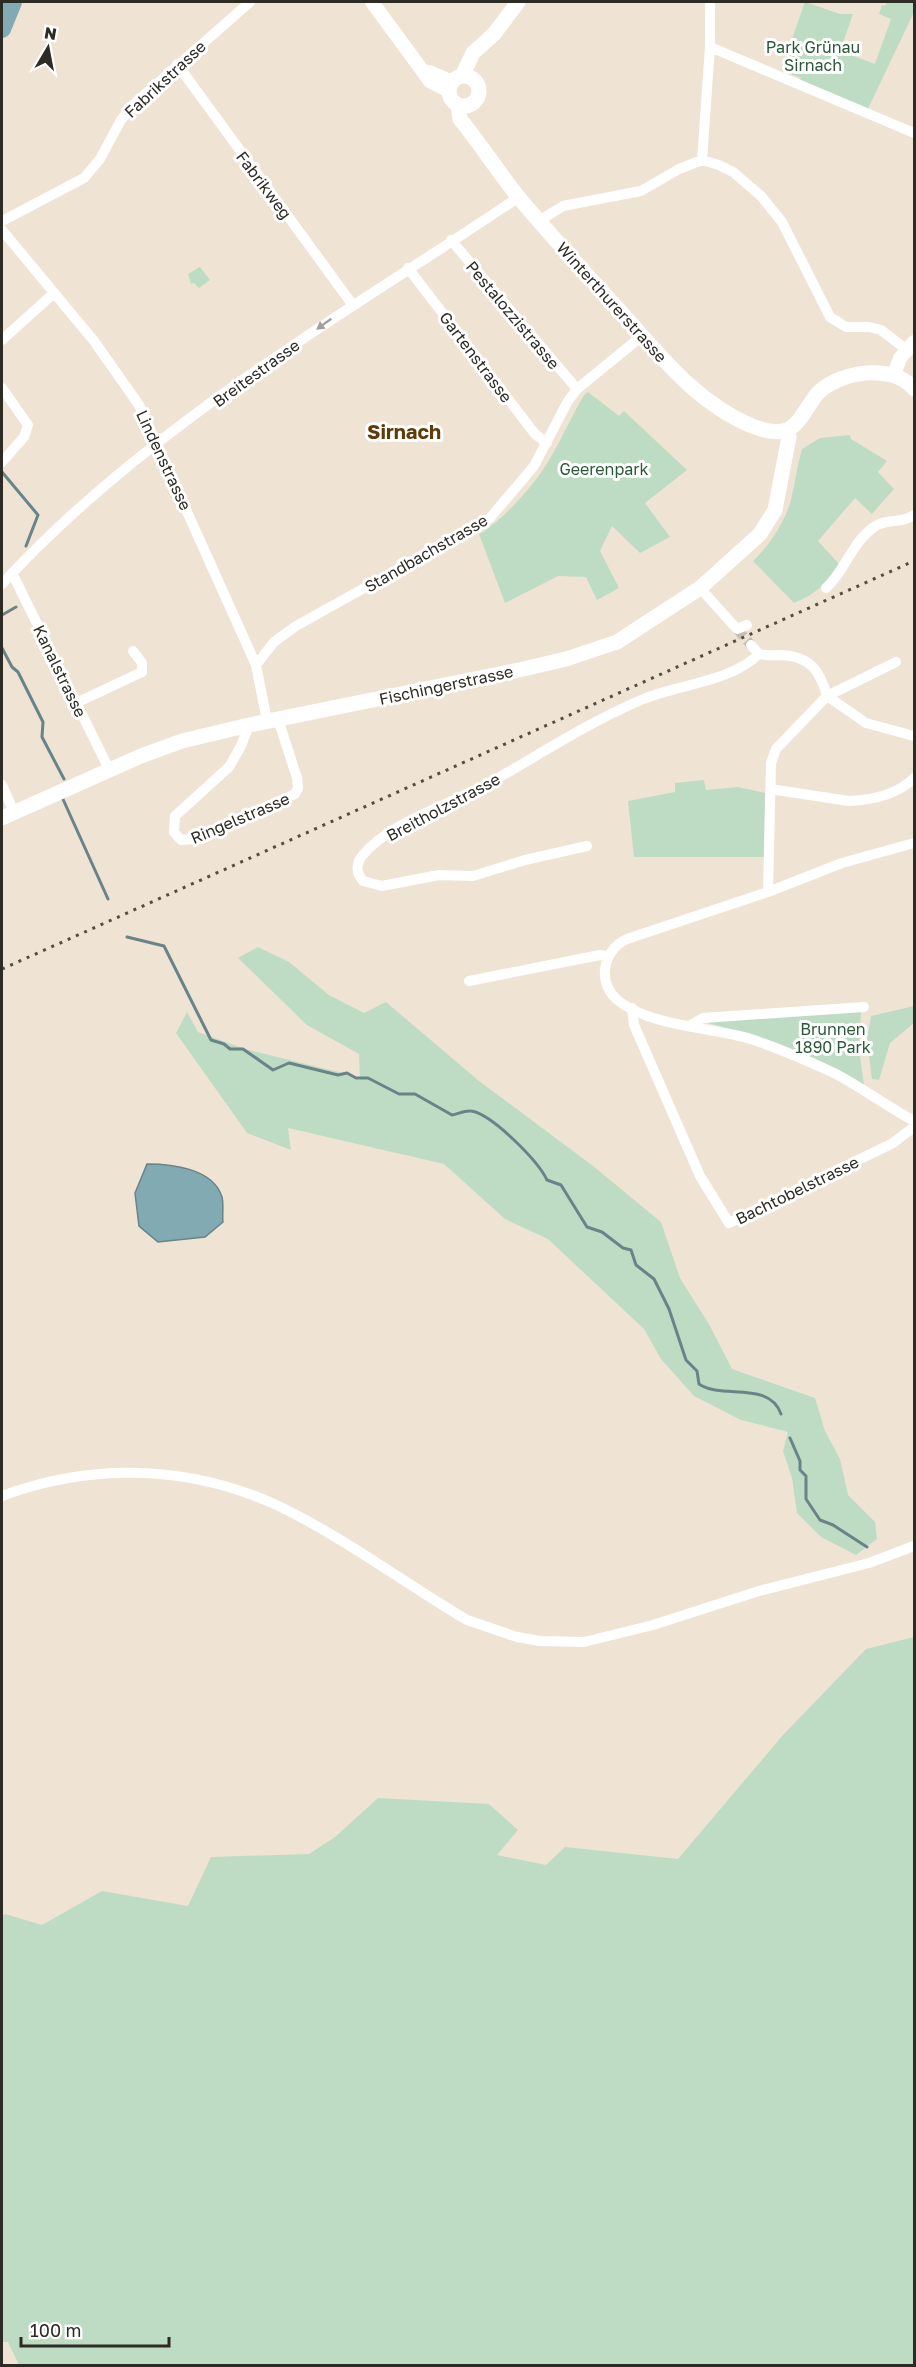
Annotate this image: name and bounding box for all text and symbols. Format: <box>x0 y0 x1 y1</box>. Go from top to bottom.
north arrow <box>18 18 78 78</box>
text: N <box>43 22 58 44</box>
street label: Fabrikstrasse <box>120 36 210 122</box>
park label: Park Grünau Sirnach <box>766 37 860 75</box>
street label: Fabrikweg <box>232 147 296 223</box>
street label: Winterthurerstrasse <box>553 238 671 366</box>
street label: Pestalozzistrasse <box>462 257 564 373</box>
street label: Gartenstrasse <box>435 308 517 406</box>
one-way arrow <box>317 318 333 330</box>
street label: Breitestrasse <box>209 335 303 411</box>
street label: Lindenstrasse <box>132 407 196 513</box>
district label: Sirnach <box>367 419 441 443</box>
park label: Geerenpark <box>559 459 649 479</box>
street label: Standbachstrasse <box>361 510 491 596</box>
street label: Kanalstrasse <box>29 622 91 720</box>
street label: Fischingerstrasse <box>377 661 515 709</box>
street label: Breitholzstrasse <box>383 769 503 845</box>
street label: Ringelstrasse <box>188 788 292 848</box>
park label: Brunnen 1890 Park <box>795 1019 871 1057</box>
street label: Bachtobelstrasse <box>732 1152 862 1228</box>
scale bar <box>21 2310 170 2348</box>
text: 100 m <box>30 2319 81 2341</box>

